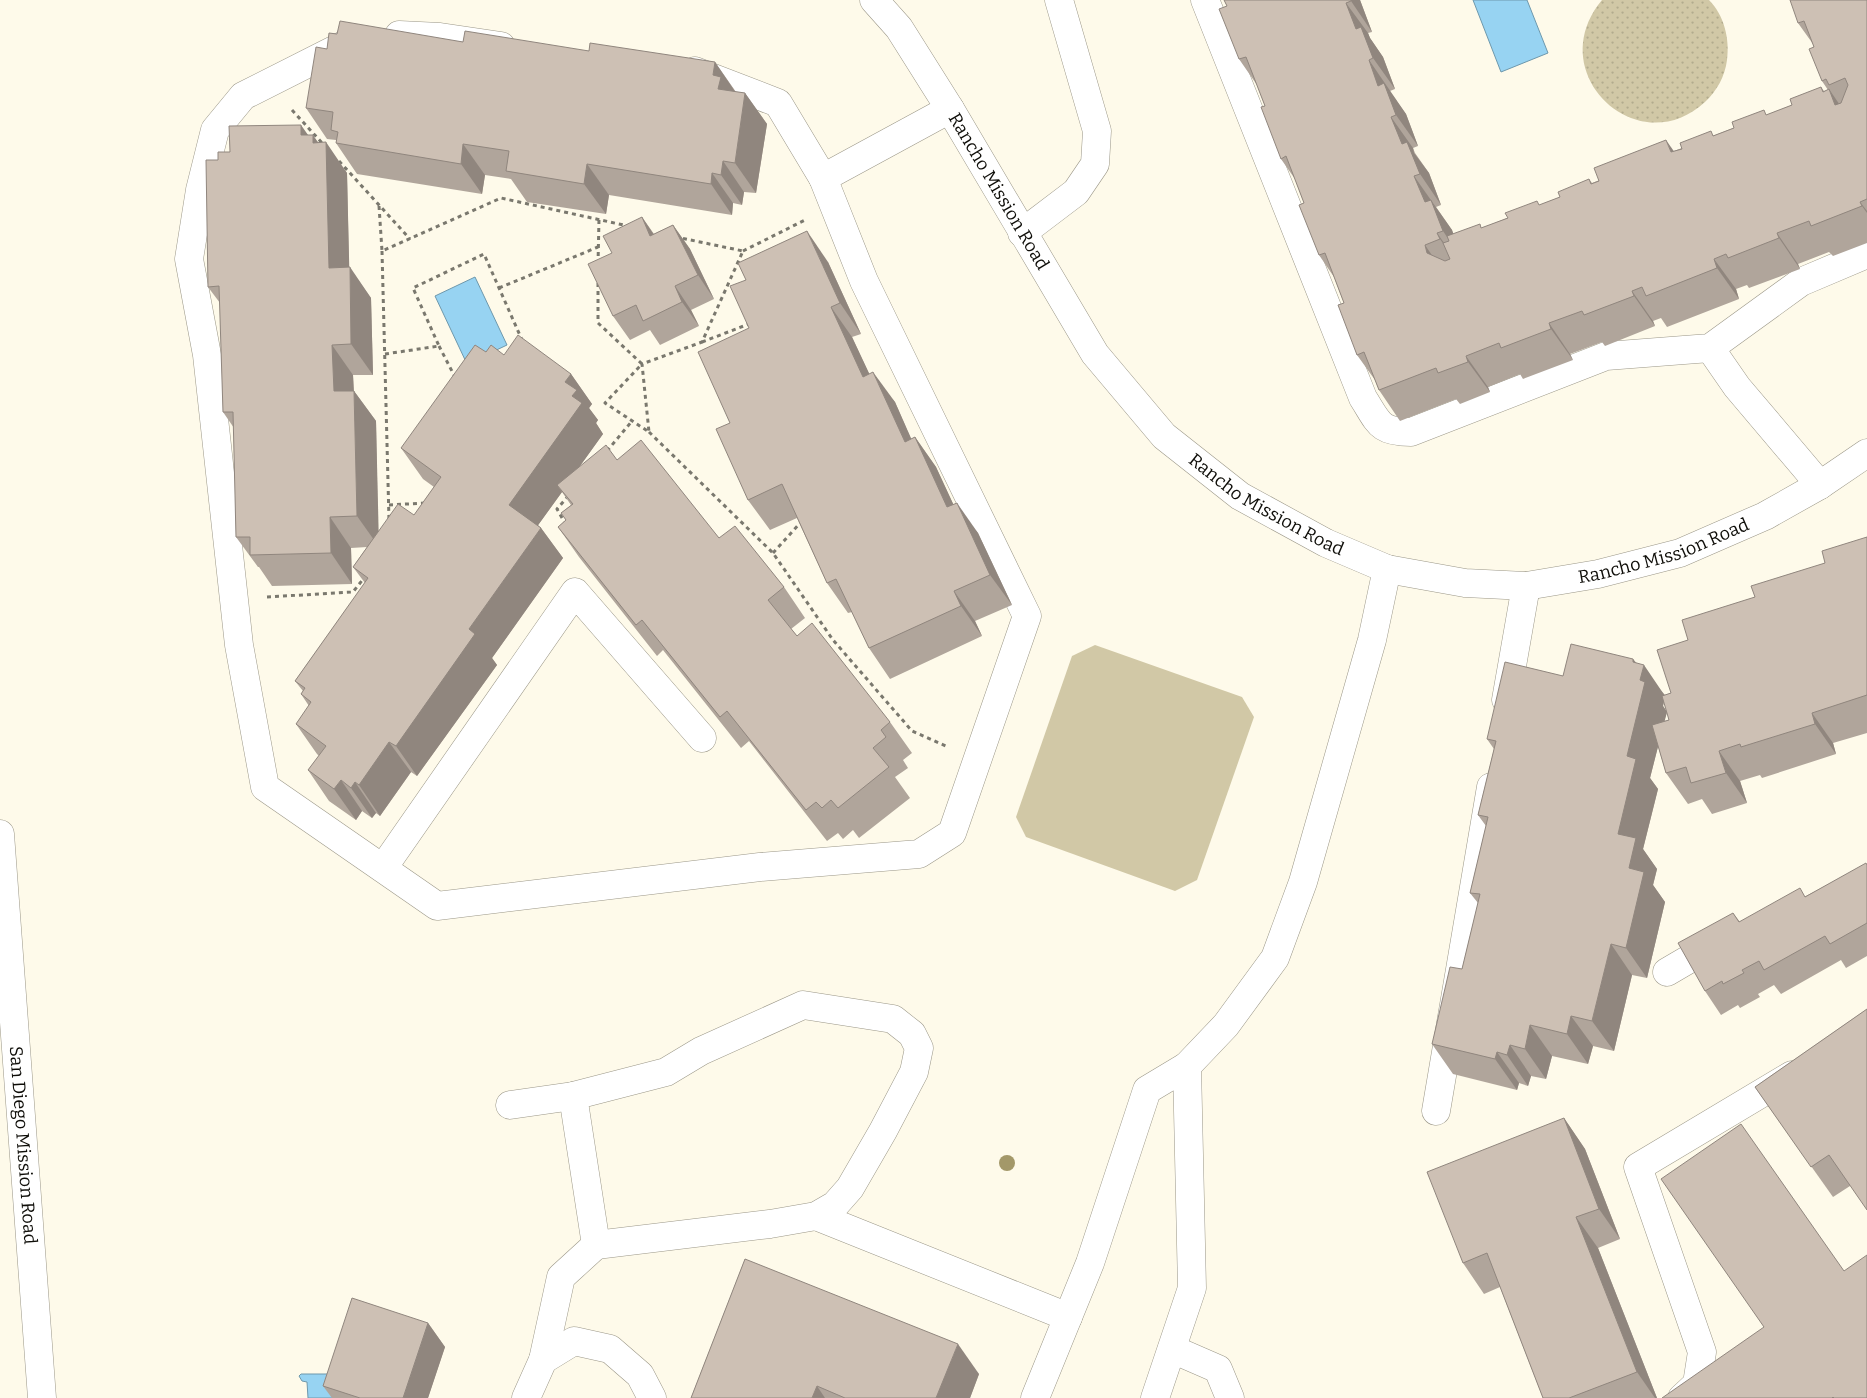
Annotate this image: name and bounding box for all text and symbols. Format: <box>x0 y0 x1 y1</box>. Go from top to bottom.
street label: Rancho Mission Road <box>944 109 1054 274</box>
street label: Rancho Mission Road <box>1184 449 1348 560</box>
street label: Rancho Mission Road <box>1577 513 1753 588</box>
street label: San Diego Mission Road <box>5 1045 42 1245</box>

